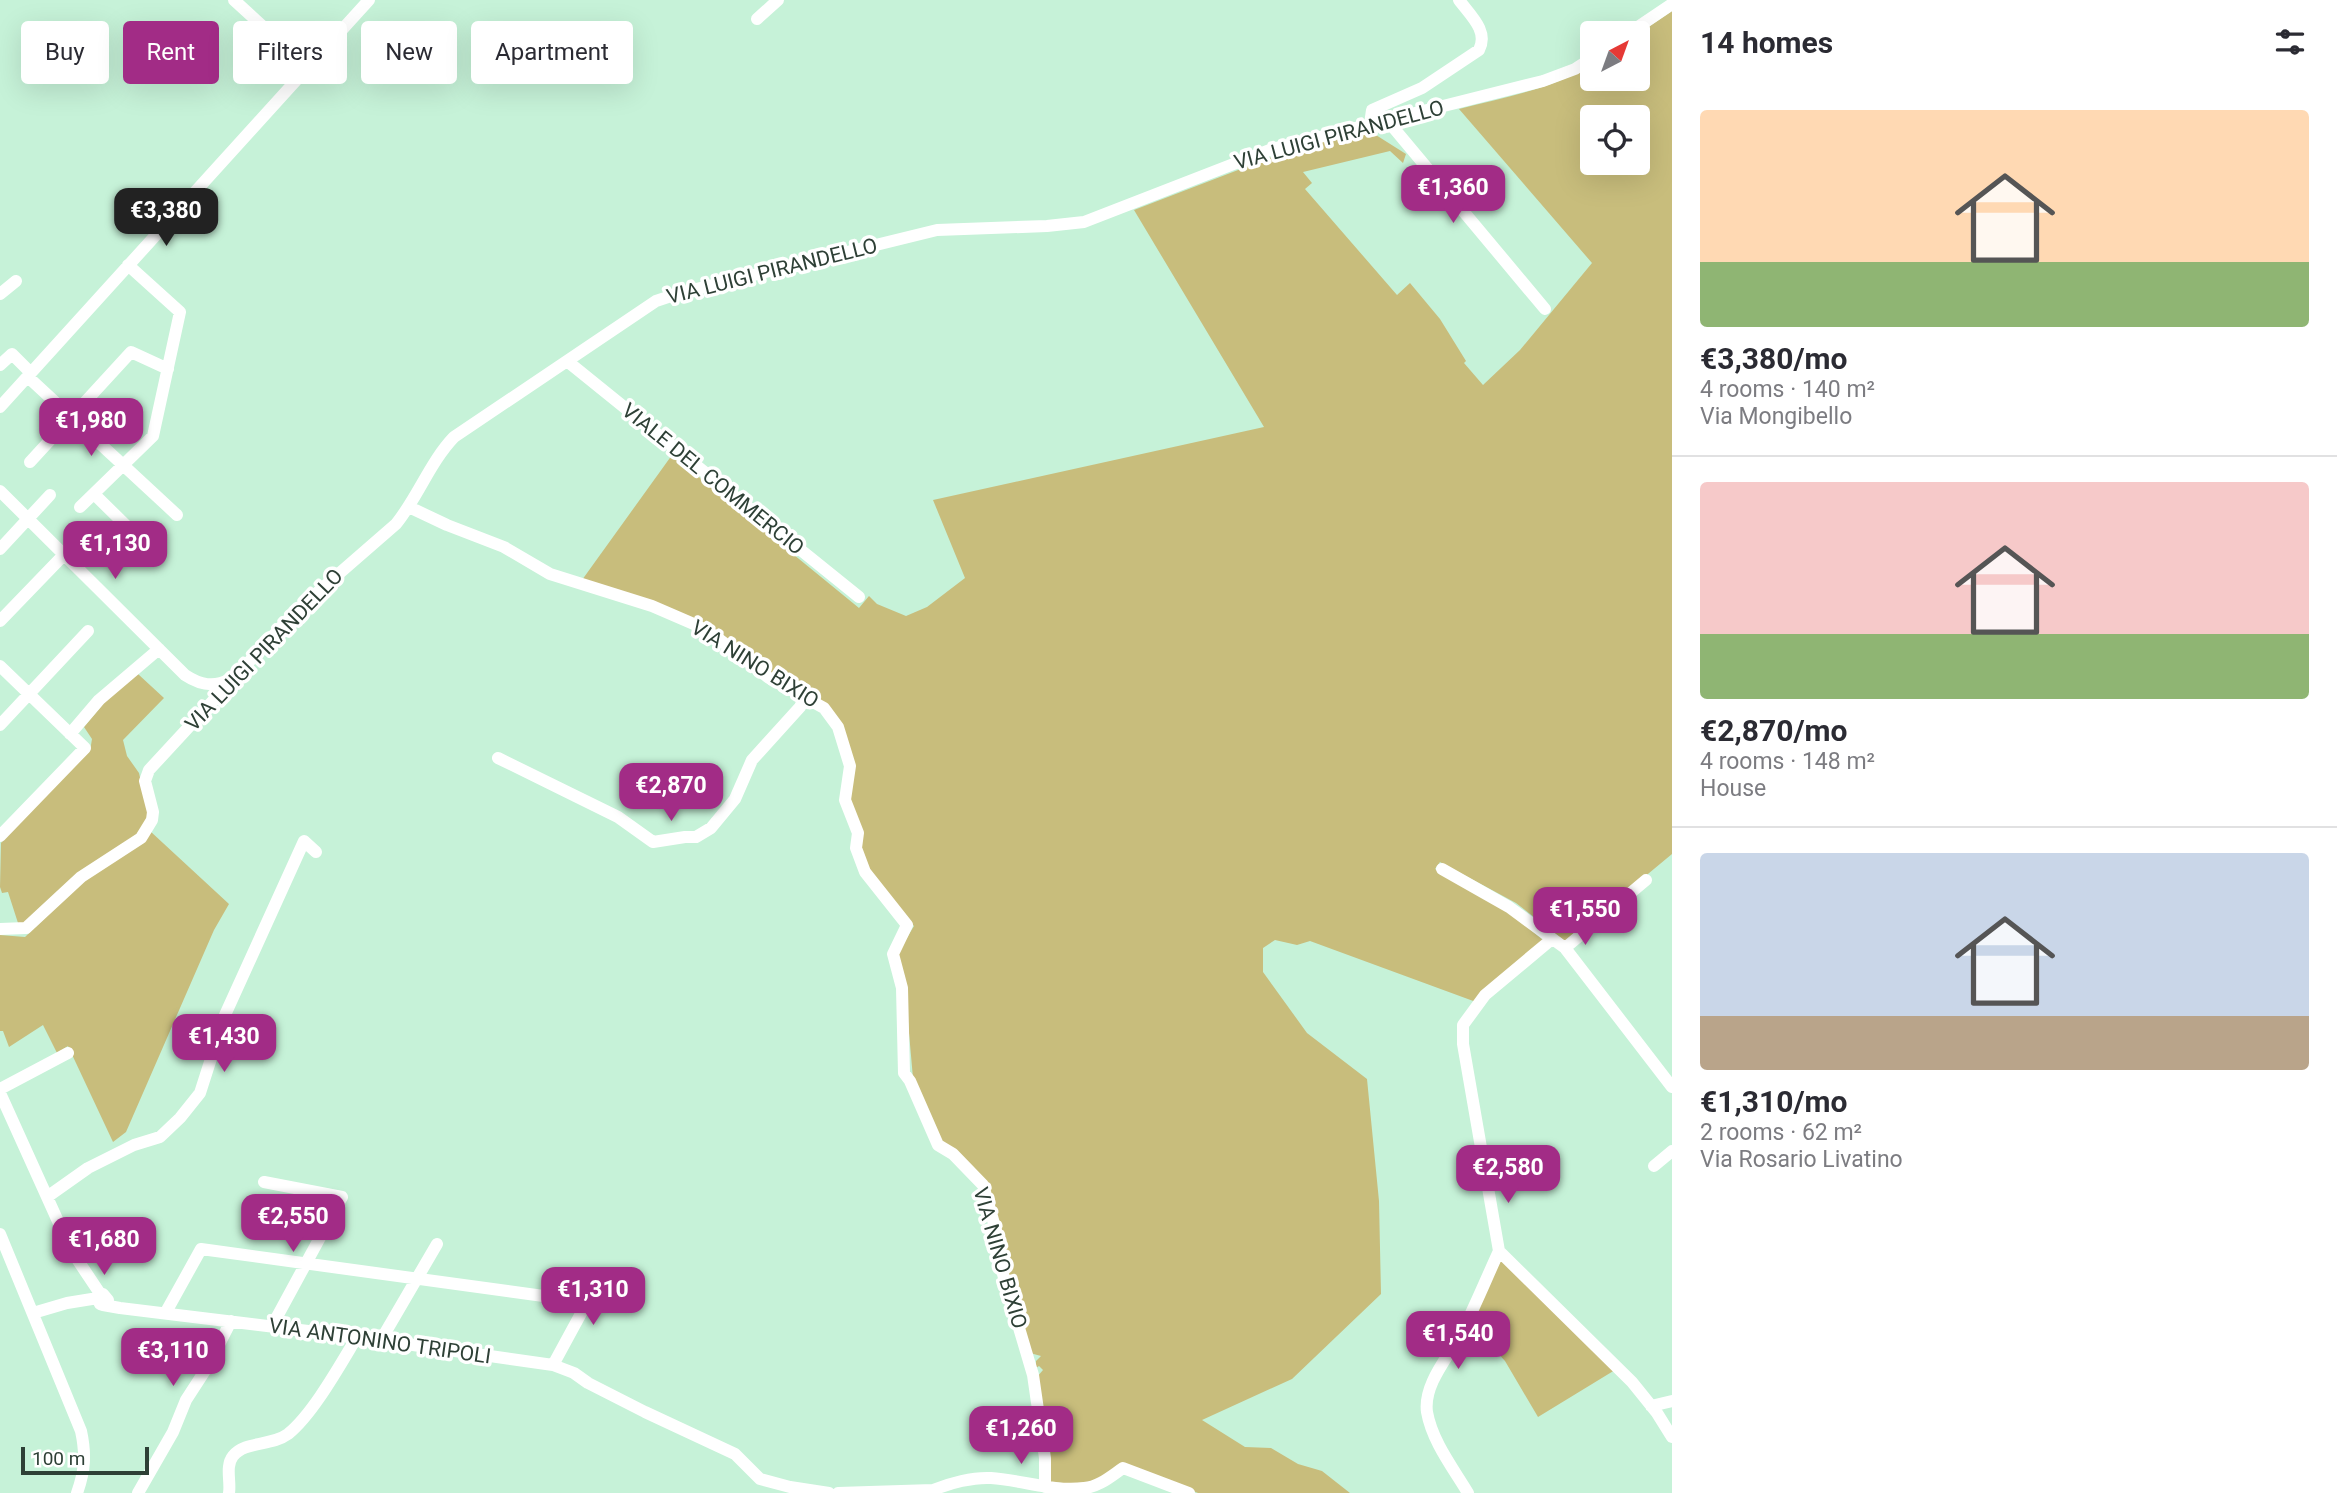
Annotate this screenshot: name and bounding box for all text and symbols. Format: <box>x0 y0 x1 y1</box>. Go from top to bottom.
chip: Buy <box>21 21 109 84</box>
chip: Rent <box>123 21 219 84</box>
chip: Filters <box>233 21 347 84</box>
chip: New <box>361 21 457 84</box>
chip: Apartment <box>471 21 633 84</box>
north arrow <box>1580 21 1650 91</box>
map controls <box>1580 21 1650 175</box>
icon: filters <box>2271 23 2309 61</box>
text: 14 homes <box>1700 25 1833 60</box>
street label: VIA LUIGI PIRANDELLO <box>1231 95 1447 175</box>
button: locate <box>1580 105 1650 175</box>
icon: home <box>1942 155 2068 281</box>
pin: €1,360 <box>1396 166 1510 225</box>
text: €1,360 <box>1417 174 1489 201</box>
pin: €3,380 <box>109 188 223 248</box>
text: €3,380 <box>130 197 202 224</box>
street label: VIA LUIGI PIRANDELLO <box>664 233 880 309</box>
text: €3,380/mo <box>1700 341 1848 376</box>
text: 4 rooms · 140 m² <box>1700 376 1875 403</box>
pin: €1,980 <box>34 398 148 458</box>
street label: VIALE DEL COMMERCIO <box>617 398 809 560</box>
text: Via Mongibello <box>1700 403 1852 430</box>
text: €1,980 <box>55 407 127 434</box>
pin: €1,130 <box>58 522 172 581</box>
icon: home <box>1942 527 2068 653</box>
text: €1,130 <box>79 530 151 557</box>
street label: VIA LUIGI PIRANDELLO <box>180 564 348 736</box>
street label: VIA NINO BIXIO <box>687 615 823 713</box>
text: €2,870/mo <box>1700 713 1848 748</box>
text: 4 rooms · 148 m² <box>1700 748 1875 775</box>
pin: €2,870 <box>614 764 728 823</box>
text: €2,870 <box>635 772 707 799</box>
text: House <box>1700 775 1766 802</box>
pin: €1,550 <box>1528 888 1642 947</box>
text: €1,550 <box>1549 896 1621 923</box>
icon: home <box>1942 898 2068 1024</box>
pin: €1,430 <box>167 1014 281 1074</box>
text: €1,430 <box>188 1023 260 1050</box>
text: €1,310/mo <box>1700 1084 1848 1119</box>
text: 2 rooms · 62 m² <box>1700 1119 1862 1146</box>
pin: €2,580 <box>1451 1146 1565 1205</box>
text: Via Rosario Livatino <box>1700 1146 1903 1173</box>
text: €2,580 <box>1472 1154 1544 1181</box>
street label: VIA NINO BIXIO <box>968 1185 1032 1331</box>
pin: €2,550 <box>236 1194 350 1254</box>
text: €2,550 <box>257 1203 329 1230</box>
pin: €1,680 <box>47 1218 161 1277</box>
text: €1,680 <box>68 1226 140 1253</box>
pin: €1,310 <box>536 1268 650 1327</box>
text: €1,310 <box>557 1276 629 1303</box>
pin: €1,540 <box>1401 1312 1515 1371</box>
street label: VIA ANTONINO TRIPOLI <box>267 1314 493 1368</box>
text: €1,540 <box>1422 1320 1494 1347</box>
pin: €3,110 <box>116 1328 230 1388</box>
text: €3,110 <box>137 1337 209 1364</box>
pin: €1,260 <box>964 1406 1078 1466</box>
text: €1,260 <box>985 1415 1057 1442</box>
scale bar <box>21 1444 149 1476</box>
text: 100 m <box>32 1447 85 1470</box>

